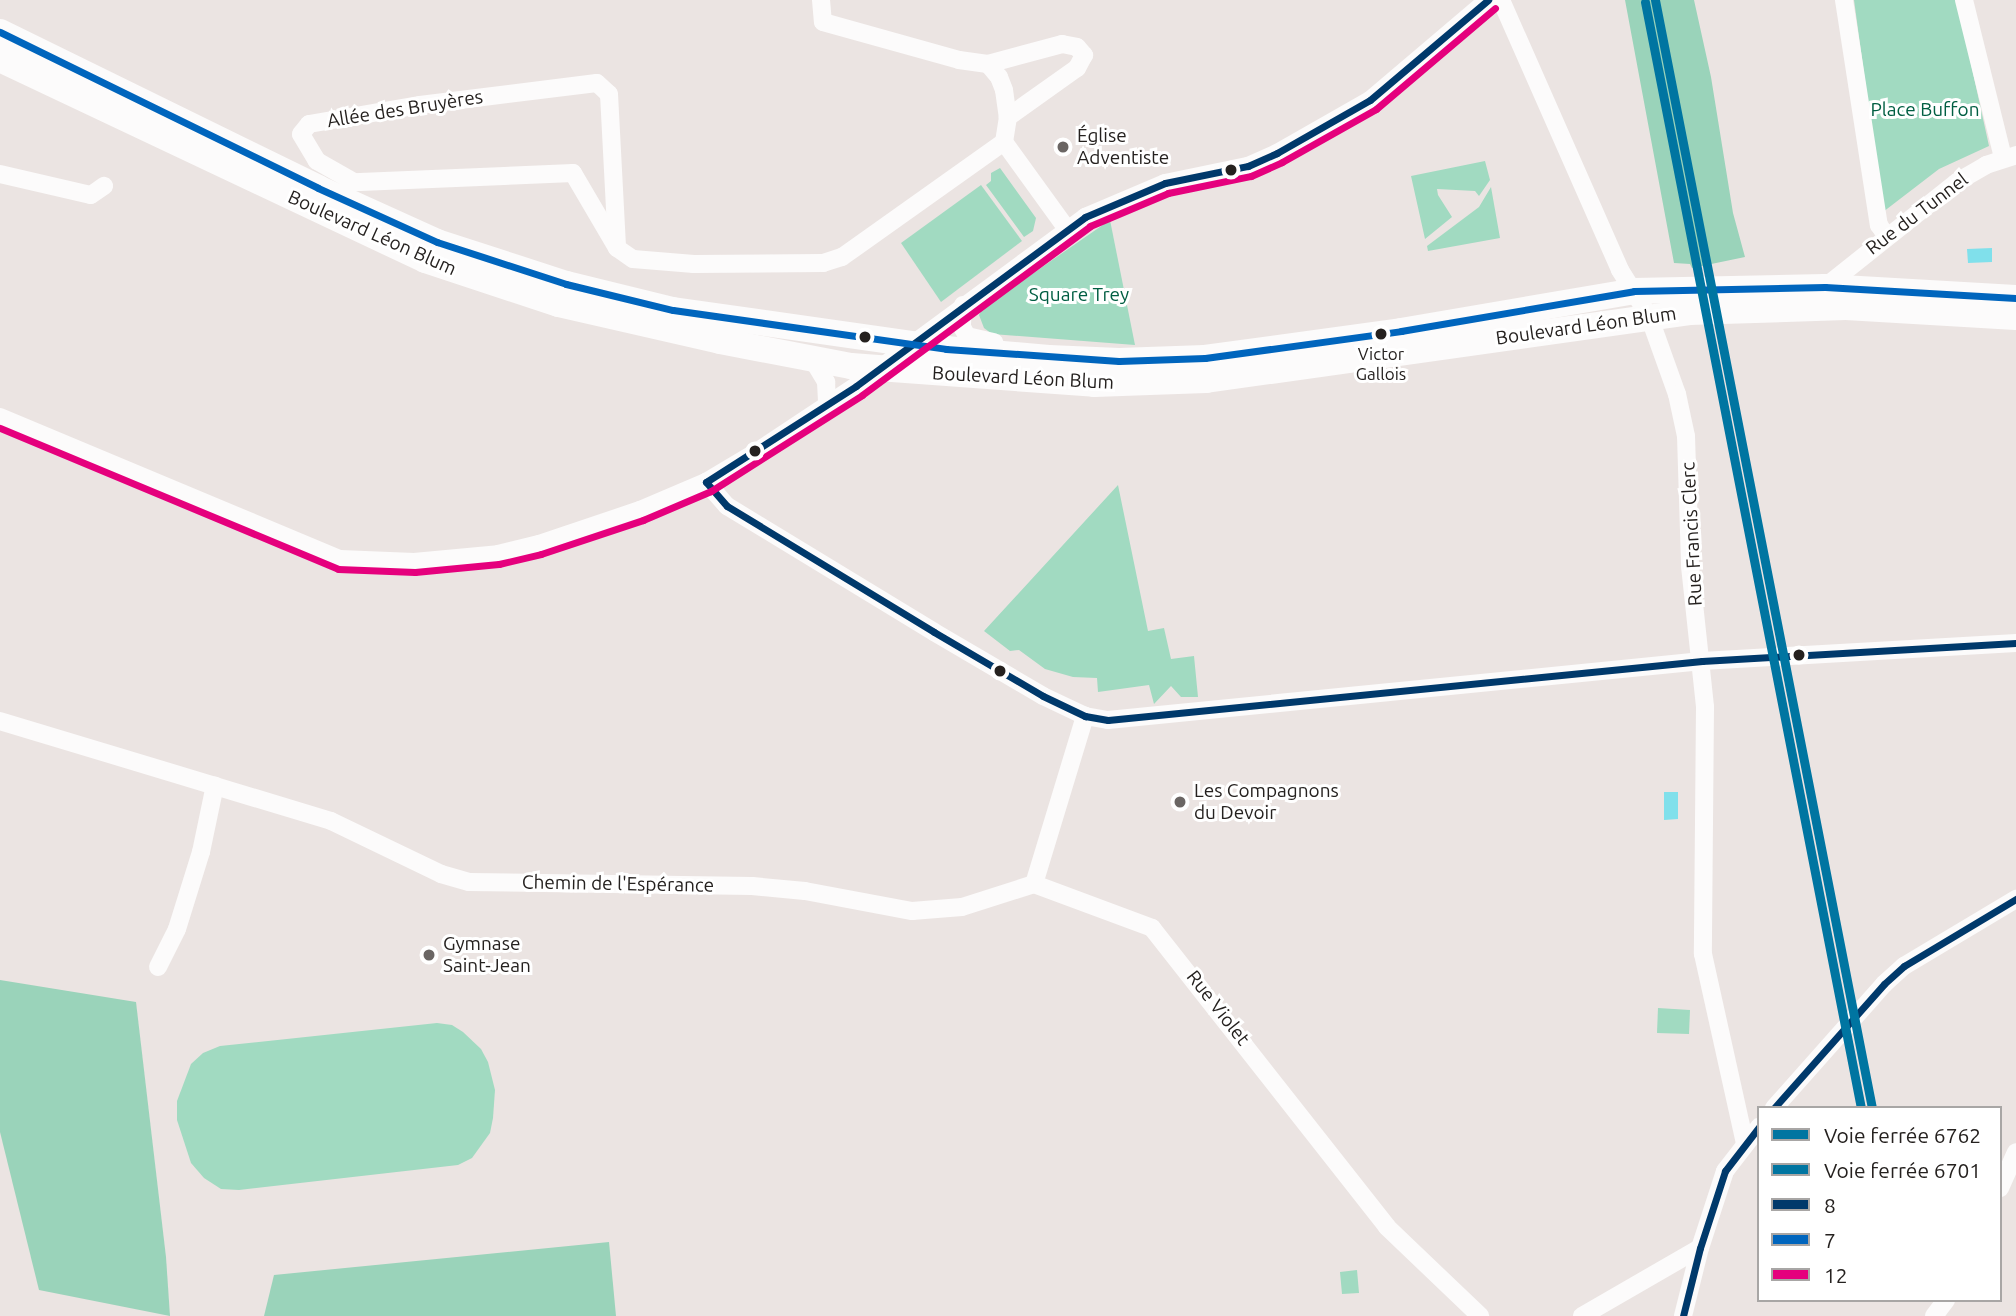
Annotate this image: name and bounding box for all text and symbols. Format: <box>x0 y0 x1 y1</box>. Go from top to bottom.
street label: Allée des Bruyères <box>325 85 485 133</box>
park label: Place Buffon <box>1870 99 1980 121</box>
place label: Église Adventiste <box>1077 125 1169 169</box>
marker: Église Adventiste <box>1055 139 1071 155</box>
unlabelled marker <box>1224 163 1238 177</box>
street label: Rue du Tunnel <box>1861 168 1973 260</box>
street label: Boulevard Léon Blum <box>284 186 460 280</box>
park label: Square Trey <box>1029 284 1129 306</box>
street label: Boulevard Léon Blum <box>1494 302 1678 350</box>
marker: Victor Gallois <box>1374 327 1388 341</box>
unlabelled marker <box>858 330 872 344</box>
place label: Victor Gallois <box>1356 344 1406 384</box>
street label: Boulevard Léon Blum <box>932 362 1114 394</box>
unlabelled marker <box>748 444 762 458</box>
street label: Rue Francis Clerc <box>1677 461 1707 607</box>
unlabelled marker <box>1792 648 1806 662</box>
unlabelled marker <box>993 664 1007 678</box>
place label: Les Compagnons du Devoir <box>1194 780 1339 824</box>
marker: Les Compagnons du Devoir <box>1172 794 1188 810</box>
street label: Chemin de l'Espérance <box>522 871 714 897</box>
place label: Gymnase Saint-Jean <box>443 933 531 977</box>
marker: Gymnase Saint-Jean <box>421 947 437 963</box>
street label: Rue Violet <box>1182 966 1254 1050</box>
legend <box>1757 1106 2002 1302</box>
text: Voie ferrée 6762 <box>1824 1123 1981 1147</box>
text: Voie ferrée 6701 <box>1824 1158 1981 1182</box>
text: 8 <box>1824 1193 1836 1217</box>
text: 7 <box>1824 1228 1836 1252</box>
text: 12 <box>1824 1263 1848 1287</box>

